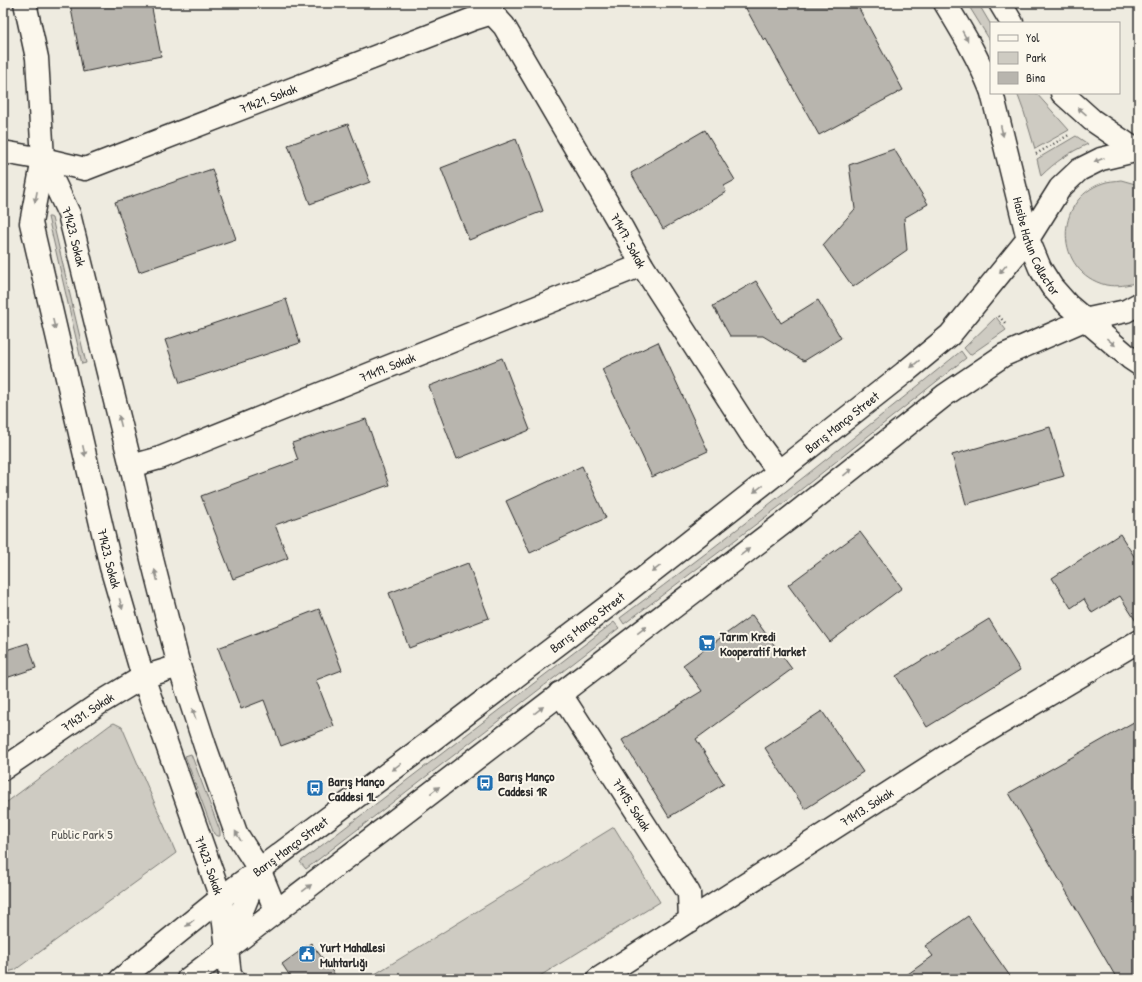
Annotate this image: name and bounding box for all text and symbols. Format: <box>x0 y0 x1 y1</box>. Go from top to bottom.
legend <box>990 22 1120 94</box>
text: Yol <box>1026 29 1040 46</box>
one-way arrow <box>962 31 969 42</box>
text: Park <box>1026 49 1046 66</box>
text: Bina <box>1026 69 1045 86</box>
street label: 71421. Sokak <box>237 79 300 117</box>
one-way arrow <box>1077 107 1087 116</box>
one-way arrow <box>999 125 1005 137</box>
one-way arrow <box>1092 158 1104 164</box>
one-way arrow <box>33 191 39 204</box>
street label: Hasibe Hatun Collector <box>1009 195 1064 299</box>
street label: 71423. Sokak <box>58 204 91 269</box>
street label: 71417. Sokak <box>606 210 651 272</box>
one-way arrow <box>998 264 1007 275</box>
one-way arrow <box>52 318 58 330</box>
one-way arrow <box>1106 338 1117 347</box>
street label: 71419. Sokak <box>357 348 418 386</box>
one-way arrow <box>909 360 920 369</box>
street label: Barış Manço Street <box>801 387 883 457</box>
one-way arrow <box>117 415 123 428</box>
one-way arrow <box>81 445 87 457</box>
one-way arrow <box>842 467 853 476</box>
one-way arrow <box>753 484 764 493</box>
street label: 71423. Sokak <box>93 527 126 591</box>
one-way arrow <box>740 548 751 556</box>
one-way arrow <box>650 564 661 573</box>
one-way arrow <box>153 569 159 581</box>
street label: Barış Manço Street <box>546 587 629 657</box>
one-way arrow <box>119 598 125 611</box>
one-way arrow <box>636 626 647 635</box>
place label: Tarım Kredi Kooperatif Market <box>719 627 807 661</box>
supermarket icon: Tarım Kredi Kooperatif Market <box>697 633 717 653</box>
street label: 71431. Sokak <box>58 688 118 736</box>
one-way arrow <box>533 705 544 714</box>
one-way arrow <box>191 708 197 720</box>
one-way arrow <box>390 763 401 772</box>
place label: Barış Manço Caddesi 1R <box>498 767 555 800</box>
place label: Barış Manço Caddesi 1L <box>328 772 385 805</box>
bus stop icon: Barış Manço Caddesi 1R <box>475 773 495 793</box>
street label: 71415. Sokak <box>608 775 656 835</box>
bus stop icon: Barış Manço Caddesi 1L <box>305 778 325 798</box>
street label: 71413. Sokak <box>837 783 897 831</box>
one-way arrow <box>430 786 440 794</box>
street label: Barış Manço Street <box>249 812 332 880</box>
park label: Public Park 5 <box>51 825 113 843</box>
one-way arrow <box>235 830 242 842</box>
street label: 71423. Sokak <box>191 834 228 898</box>
one-way arrow <box>302 884 312 892</box>
one-way arrow <box>185 918 196 927</box>
place label: Yurt Mahallesi Muhtarlığı <box>320 938 386 972</box>
public building icon: Yurt Mahallesi Muhtarlığı <box>297 944 317 964</box>

